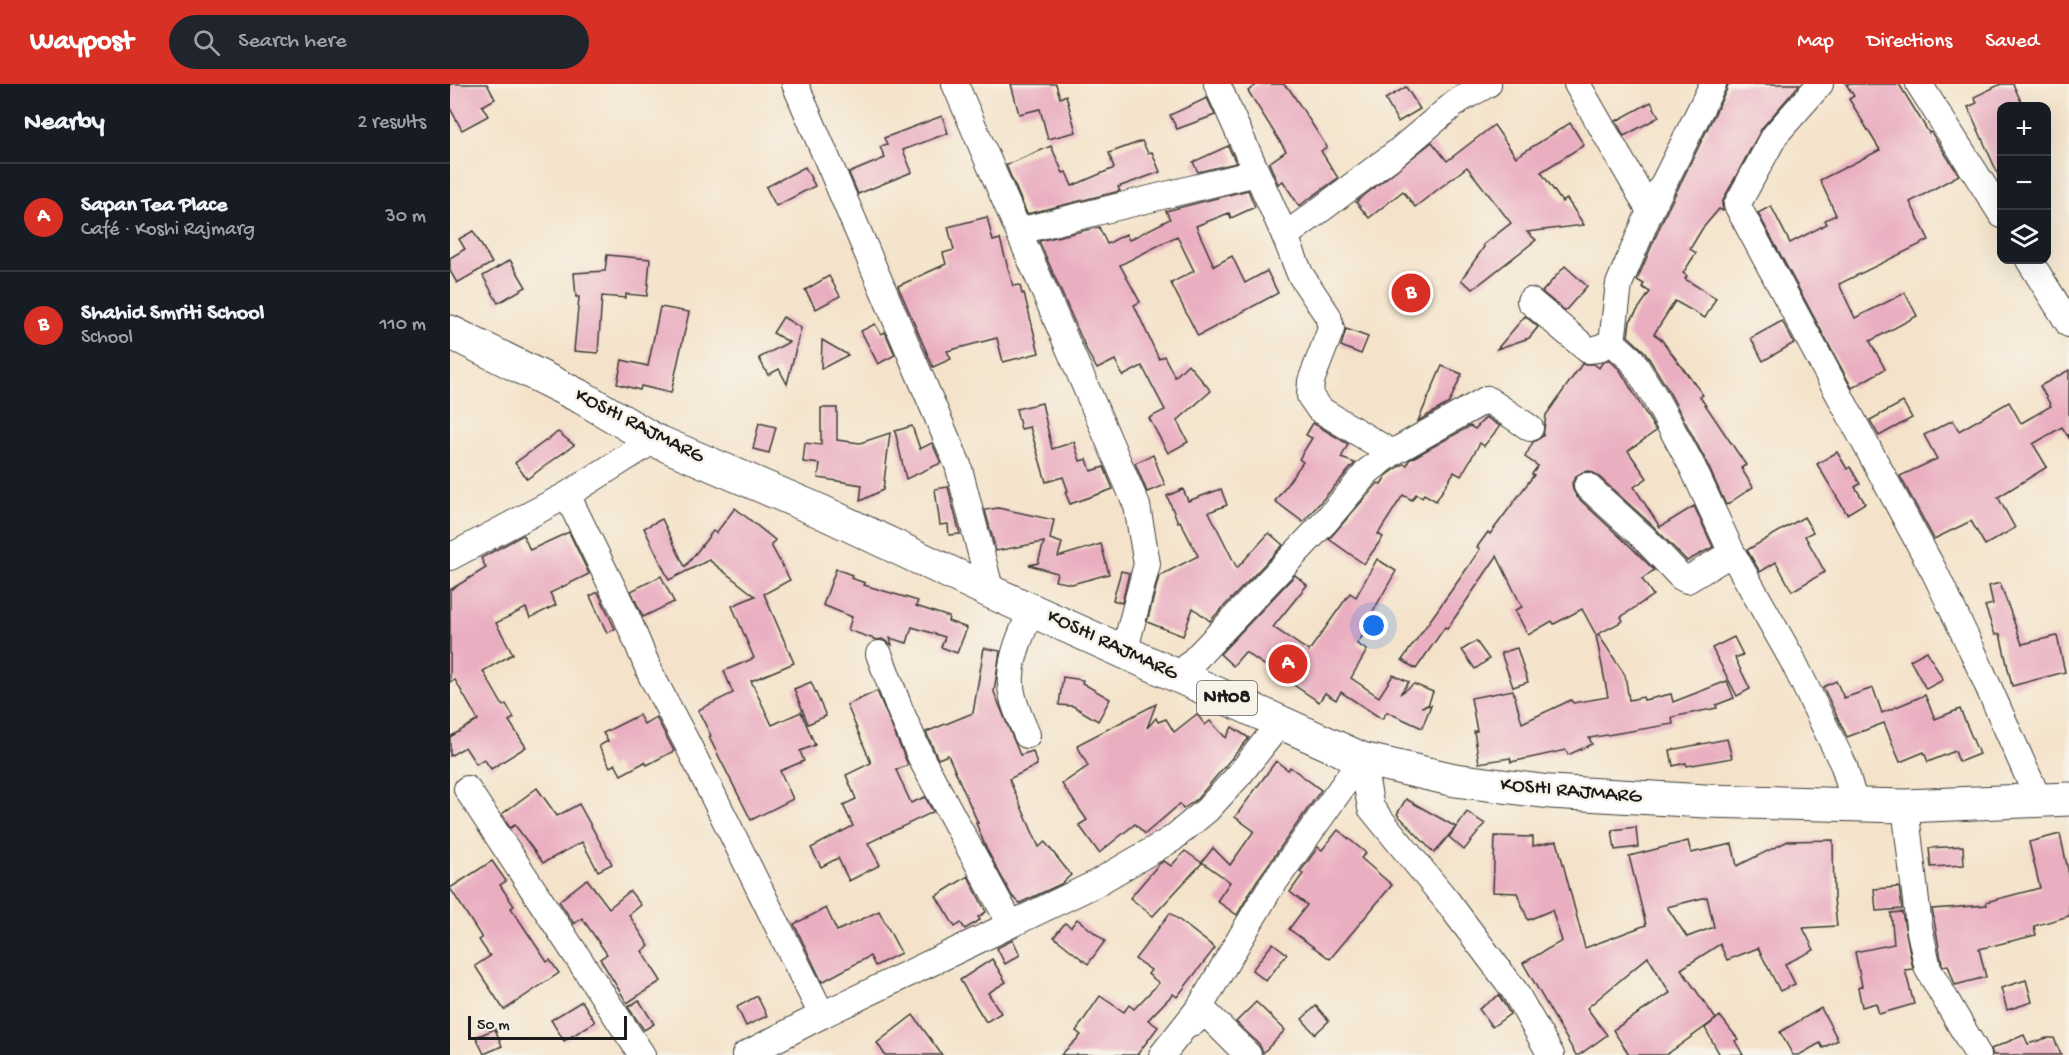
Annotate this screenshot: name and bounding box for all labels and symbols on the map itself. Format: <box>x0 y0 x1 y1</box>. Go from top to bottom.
pin: B <box>1392 270 1430 316</box>
street label: KOSHI RAJMARG <box>570 384 708 471</box>
street label: KOSHI RAJMARG <box>1043 605 1182 688</box>
your location <box>1359 611 1388 640</box>
pin: A <box>1268 642 1308 686</box>
road number: NH08 <box>1197 681 1257 715</box>
street label: KOSHI RAJMARG <box>1499 773 1643 811</box>
scale bar <box>468 1013 627 1040</box>

